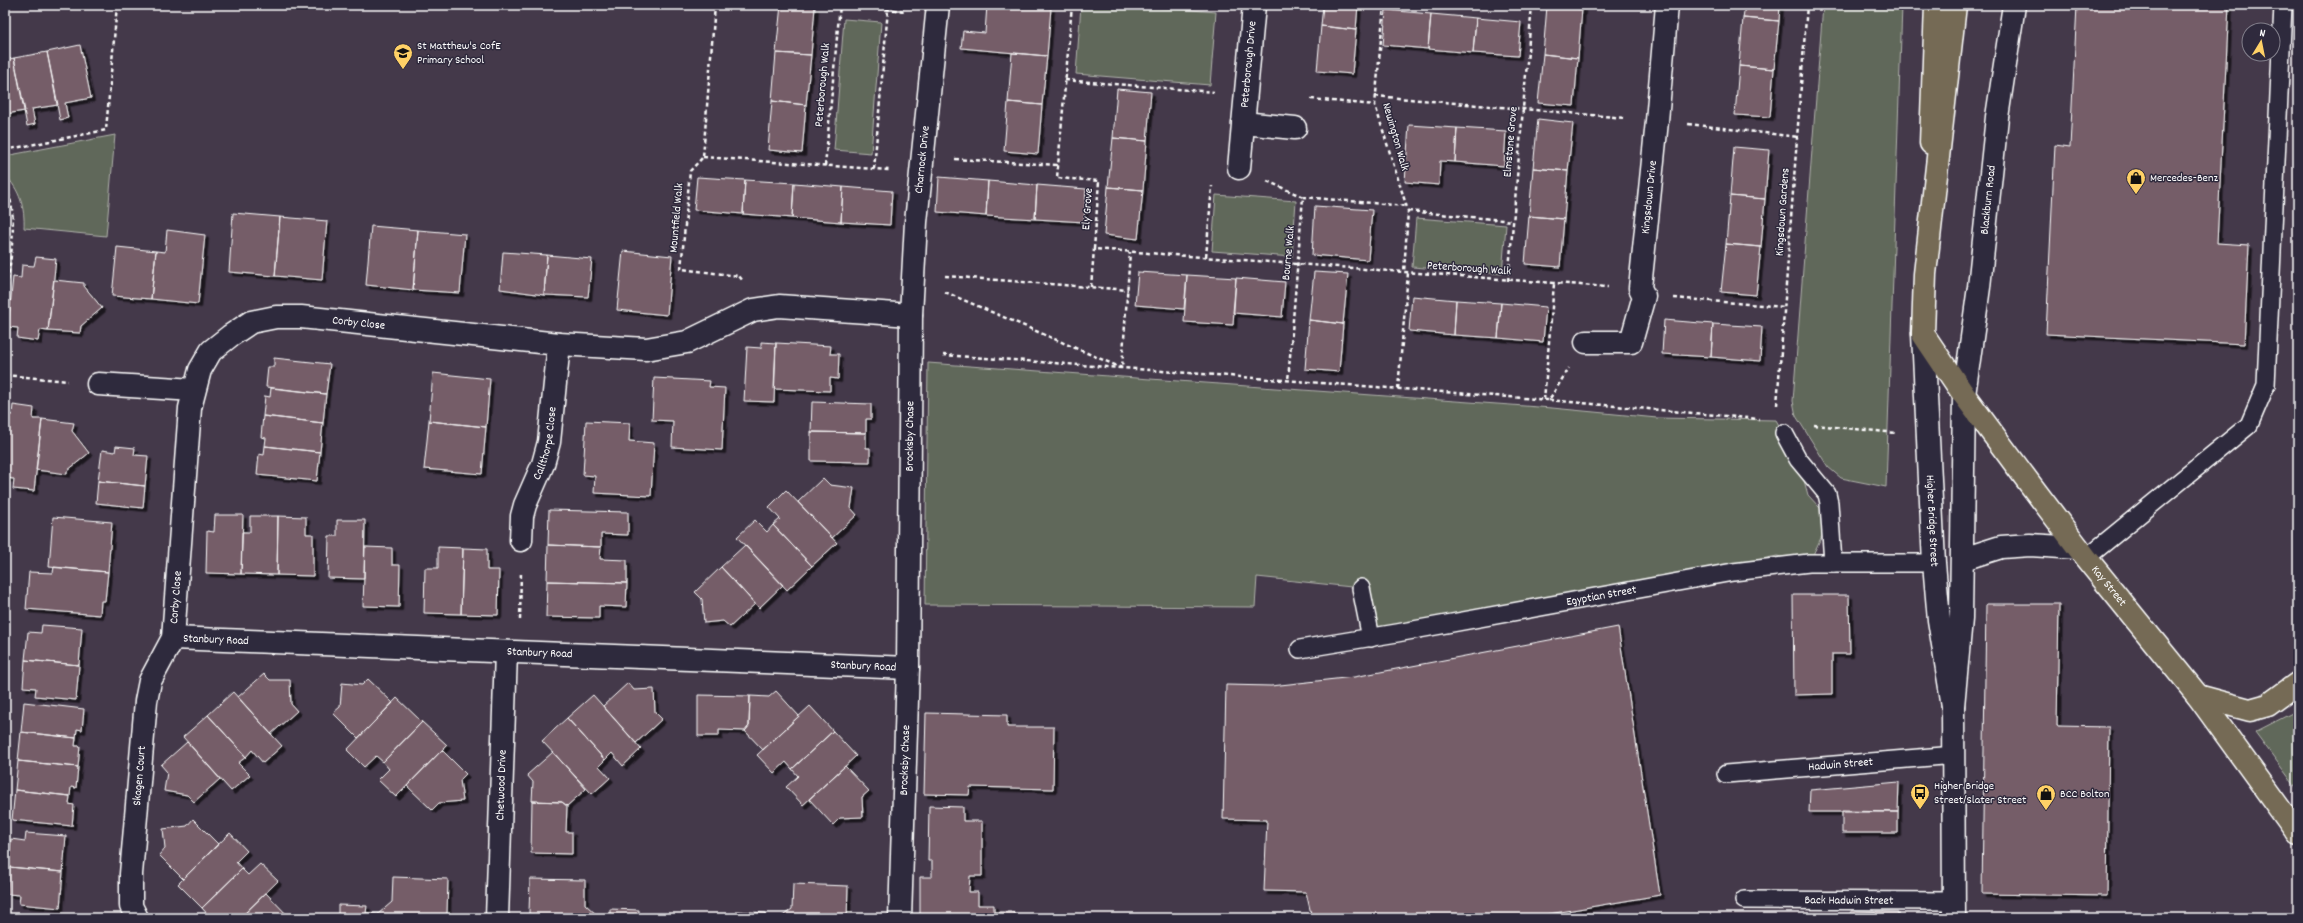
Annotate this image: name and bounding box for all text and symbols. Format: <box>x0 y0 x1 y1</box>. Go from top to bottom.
street label: Peterborough Drive <box>1236 20 1261 109</box>
north arrow <box>2241 22 2281 62</box>
text: N <box>2258 26 2267 43</box>
place label: St Matthew's CofE Primary School <box>417 38 501 69</box>
school or university icon: St Matthew's CofE Primary School <box>392 42 414 70</box>
street label: Peterborough Walk <box>811 42 835 128</box>
street label: Newington Walk <box>1377 101 1413 173</box>
street label: Elmstone Grove <box>1499 106 1523 178</box>
street label: Charnock Drive <box>910 125 934 194</box>
street label: Kingsdown Drive <box>1637 160 1661 235</box>
street label: Blackburn Road <box>1976 164 2000 235</box>
street label: Kingsdown Gardens <box>1771 167 1795 257</box>
shop icon: Mercedes-Benz <box>2125 167 2147 195</box>
place label: Mercedes-Benz <box>2150 170 2218 187</box>
street label: Mountfield Walk <box>665 182 689 254</box>
street label: Ely Grove <box>1078 187 1098 231</box>
street label: Bourne Walk <box>1278 225 1300 281</box>
street label: Peterborough Walk <box>1426 258 1512 280</box>
street label: Corby Close <box>331 312 386 334</box>
street label: Brocksby Chase <box>901 401 919 471</box>
street label: Callthorpe Close <box>528 406 561 483</box>
street label: Higher Bridge Street <box>1921 474 1943 568</box>
street label: Kay Street <box>2087 562 2131 611</box>
street label: Corby Close <box>166 570 186 624</box>
street label: Egyptian Street <box>1565 581 1638 611</box>
street label: Stanbury Road <box>183 630 249 650</box>
street label: Stanbury Road <box>506 643 573 663</box>
street label: Stanbury Road <box>830 656 897 676</box>
street label: Brocksby Chase <box>895 725 915 796</box>
street label: Skagen Court <box>128 745 151 806</box>
street label: Chetwood Drive <box>492 749 511 821</box>
street label: Hadwin Street <box>1808 753 1874 776</box>
place label: Higher Bridge Street/Slater Street <box>1934 778 2027 809</box>
bus stop icon: Higher Bridge Street/Slater Street <box>1909 782 1931 810</box>
shop icon: BCC Bolton <box>2035 783 2057 811</box>
place label: BCC Bolton <box>2060 786 2110 803</box>
street label: Back Hadwin Street <box>1805 892 1894 909</box>

